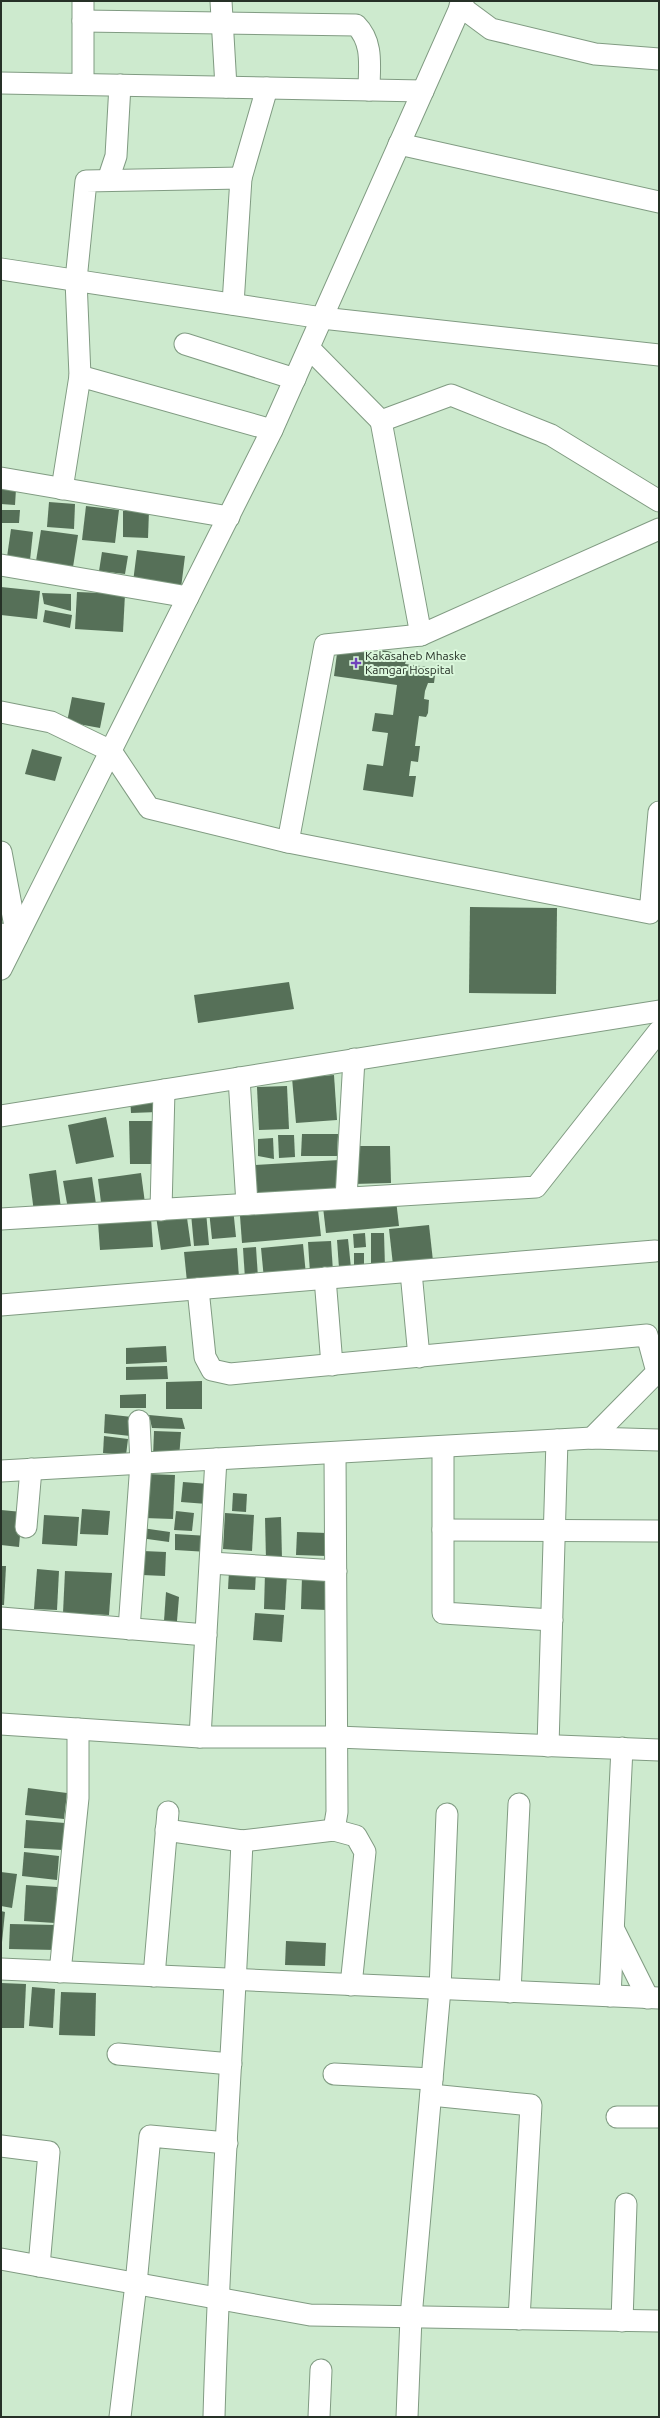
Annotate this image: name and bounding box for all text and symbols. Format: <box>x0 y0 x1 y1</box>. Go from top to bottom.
place label: Kakasaheb Mhaske Kamgar Hospital <box>365 649 466 676</box>
marker: Kakasaheb Mhaske Kamgar Hospital <box>350 657 362 669</box>

